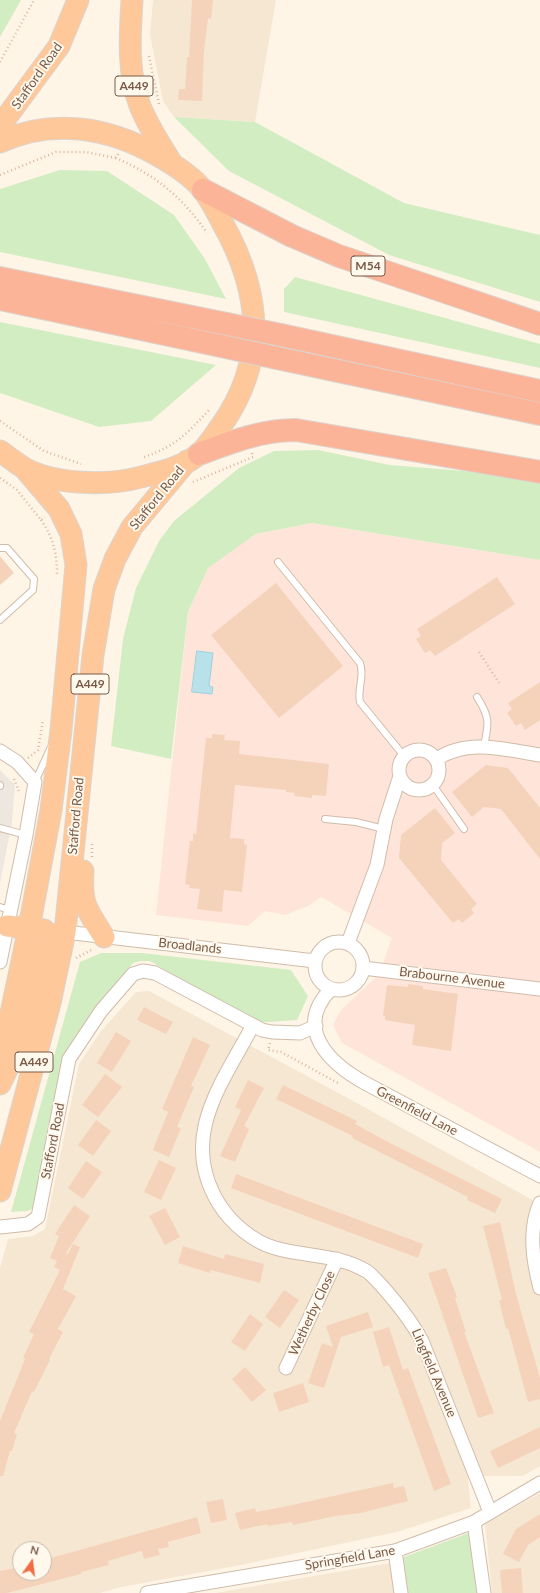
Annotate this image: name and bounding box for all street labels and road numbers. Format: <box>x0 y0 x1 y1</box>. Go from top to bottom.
street label: Stafford Road <box>8 40 66 112</box>
road number: A449 <box>115 76 153 96</box>
road number: M54 <box>351 256 385 276</box>
street label: Stafford Road <box>127 463 187 533</box>
road number: A449 <box>71 674 109 694</box>
street label: Stafford Road <box>65 777 87 855</box>
street label: Broadlands <box>158 935 222 957</box>
street label: Brabourne Avenue <box>398 964 506 992</box>
road number: A449 <box>15 1052 53 1072</box>
street label: Greenfield Lane <box>374 1083 460 1139</box>
street label: Stafford Road <box>38 1101 68 1181</box>
street label: Wetherby Close <box>286 1268 338 1358</box>
street label: Lingfield Avenue <box>408 1326 460 1420</box>
street label: Springfield Lane <box>304 1542 396 1574</box>

